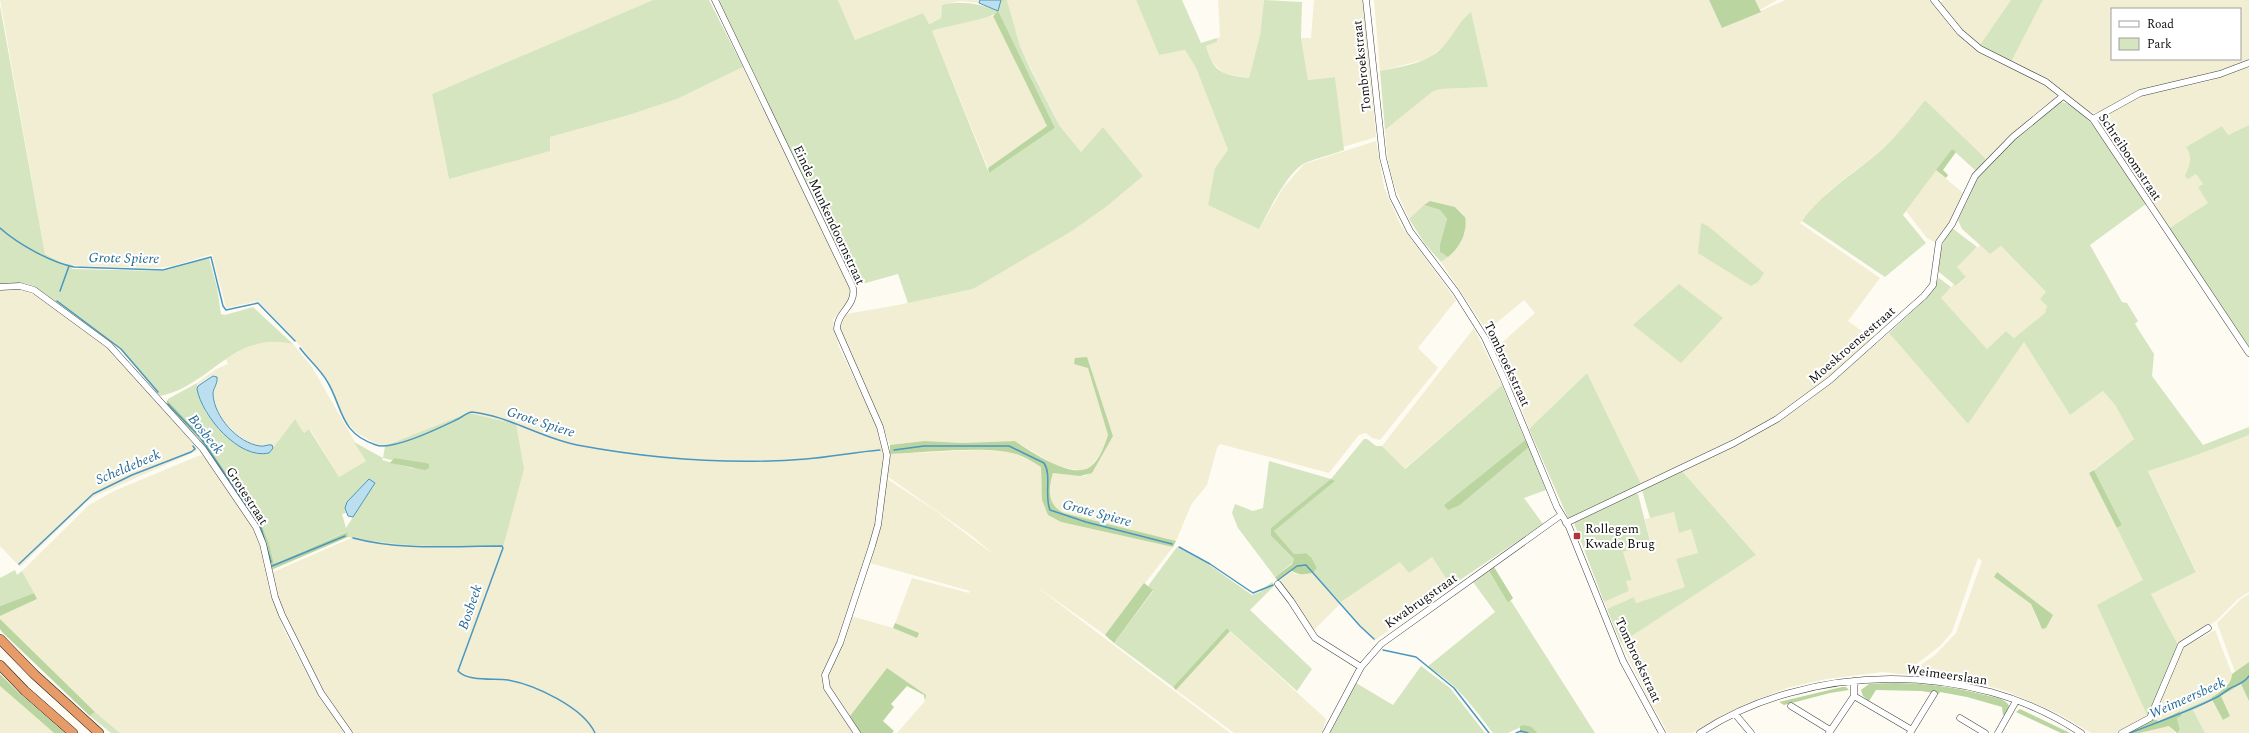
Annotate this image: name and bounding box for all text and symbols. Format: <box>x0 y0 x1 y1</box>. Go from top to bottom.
legend <box>2111 8 2241 60</box>
text: Road <box>2147 15 2174 34</box>
street label: Tombroekstraat <box>1347 19 1377 113</box>
text: Park <box>2147 35 2172 54</box>
street label: Schreiboomstraat <box>2093 109 2167 205</box>
street label: Einde Munkendoornstraat <box>788 142 870 288</box>
water label: Grote Spiere <box>89 247 159 269</box>
street label: Moeskroensestraat <box>1804 301 1900 388</box>
street label: Tombroekstraat <box>1479 318 1536 410</box>
water label: Grote Spiere <box>504 401 578 443</box>
water label: Bosbeek <box>183 409 229 459</box>
water label: Scheldebeek <box>92 444 164 490</box>
street label: Grotestraat <box>221 463 274 529</box>
water label: Grote Spiere <box>1060 494 1134 532</box>
place label: Rollegem Kwade Brug <box>1585 519 1655 554</box>
marker: Rollegem Kwade Brug <box>1572 531 1582 541</box>
street label: Kwabrugstraat <box>1381 568 1462 633</box>
water label: Bosbeek <box>452 581 488 632</box>
street label: Tombroekstraat <box>1610 614 1667 706</box>
street label: Weimeerslaan <box>1905 659 1989 691</box>
water label: Weimeersbeek <box>2146 672 2229 724</box>

